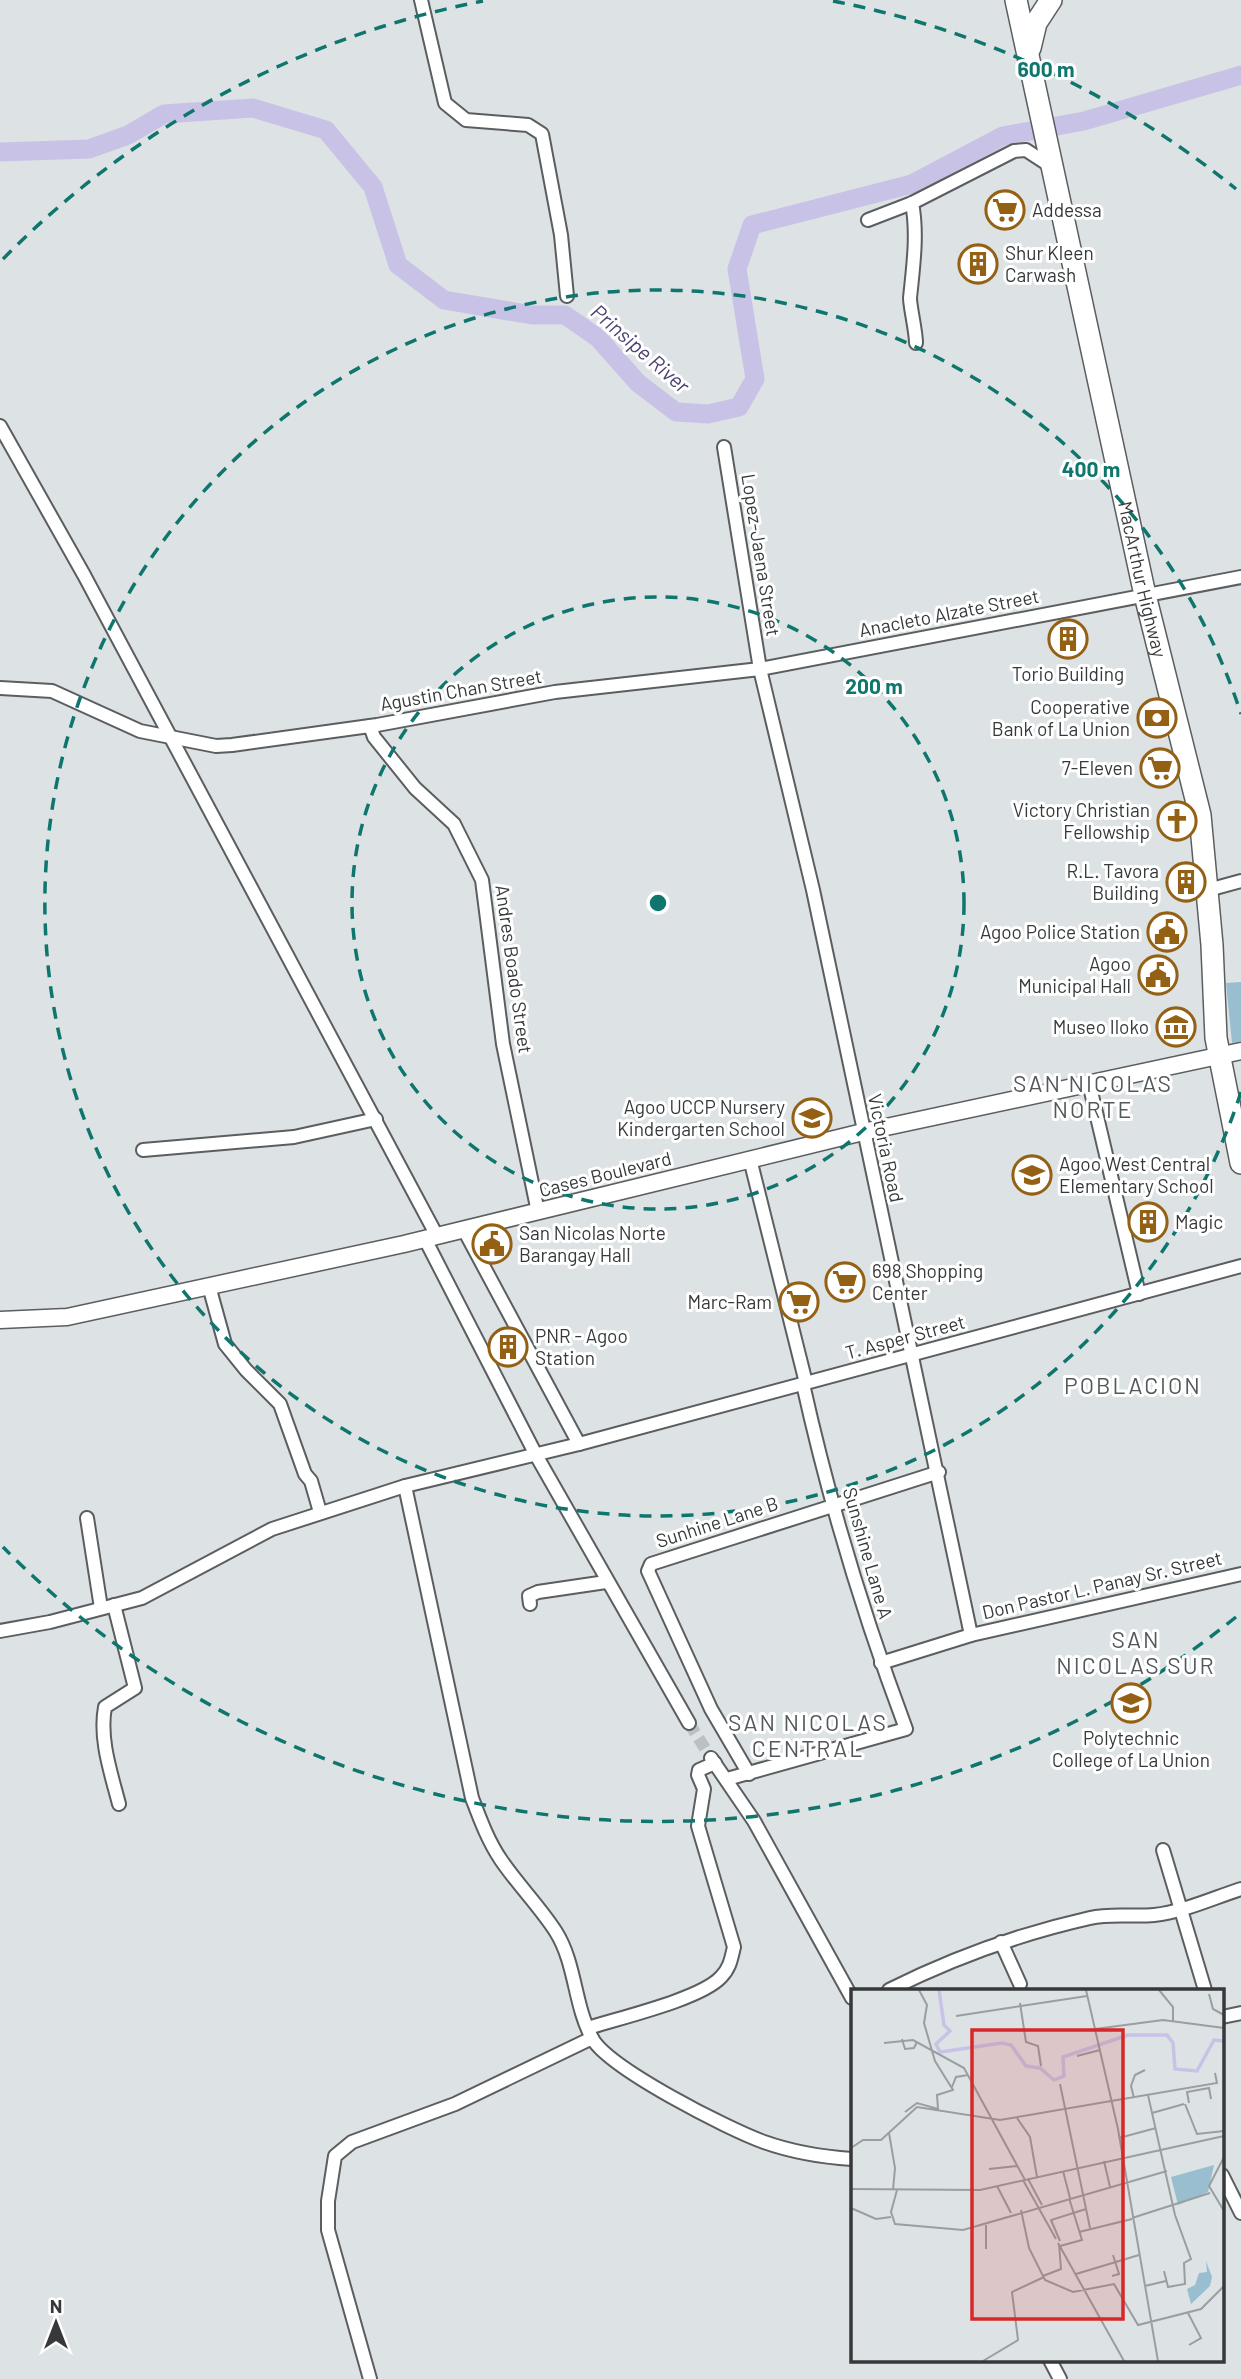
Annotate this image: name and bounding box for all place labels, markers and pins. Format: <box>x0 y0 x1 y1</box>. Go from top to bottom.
supermarket icon: Addessa <box>984 189 1026 231</box>
place label: Addessa <box>1032 198 1102 221</box>
place label: Shur Kleen Carwash <box>1005 241 1094 286</box>
building icon: Shur Kleen Carwash <box>957 243 999 285</box>
building icon: Torio Building <box>1047 618 1089 660</box>
place label: Torio Building <box>1012 662 1124 685</box>
place label: Cooperative Bank of La Union <box>992 695 1130 740</box>
bank icon: Cooperative Bank of La Union <box>1136 697 1178 739</box>
supermarket icon: 7-Eleven <box>1139 747 1181 789</box>
place label: 7-Eleven <box>1062 756 1133 779</box>
place label: Victory Christian Fellowship <box>1013 798 1150 843</box>
church icon: Victory Christian Fellowship <box>1156 800 1198 842</box>
place label: R.L. Tavora Building <box>1066 859 1159 904</box>
building icon: R.L. Tavora Building <box>1165 861 1207 903</box>
centre of rings <box>646 891 670 915</box>
public building icon: Agoo Police Station <box>1146 911 1188 953</box>
place label: Agoo Police Station <box>980 920 1140 943</box>
place label: Agoo Municipal Hall <box>1018 952 1131 997</box>
public building icon: Agoo Municipal Hall <box>1137 954 1179 996</box>
museum icon: Museo Iloko <box>1155 1006 1197 1048</box>
place label: Museo Iloko <box>1053 1015 1149 1038</box>
place label: Agoo UCCP Nursery Kindergarten School <box>617 1095 785 1140</box>
school or university icon: Agoo UCCP Nursery Kindergarten School <box>791 1097 833 1139</box>
place label: Agoo West Central Elementary School <box>1059 1152 1214 1197</box>
school or university icon: Agoo West Central Elementary School <box>1011 1154 1053 1196</box>
building icon: Magic <box>1127 1201 1169 1243</box>
place label: Magic <box>1175 1210 1223 1233</box>
place label: San Nicolas Norte Barangay Hall <box>519 1221 666 1266</box>
public building icon: San Nicolas Norte Barangay Hall <box>471 1223 513 1265</box>
place label: 698 Shopping Center <box>872 1259 983 1304</box>
supermarket icon: 698 Shopping Center <box>824 1261 866 1303</box>
supermarket icon: Marc-Ram <box>778 1281 820 1323</box>
place label: Marc-Ram <box>688 1290 772 1313</box>
place label: PNR - Agoo Station <box>535 1324 628 1369</box>
building icon: PNR - Agoo Station <box>487 1326 529 1368</box>
school or university icon: Polytechnic College of La Union <box>1110 1682 1152 1724</box>
place label: Polytechnic College of La Union <box>1052 1726 1210 1771</box>

